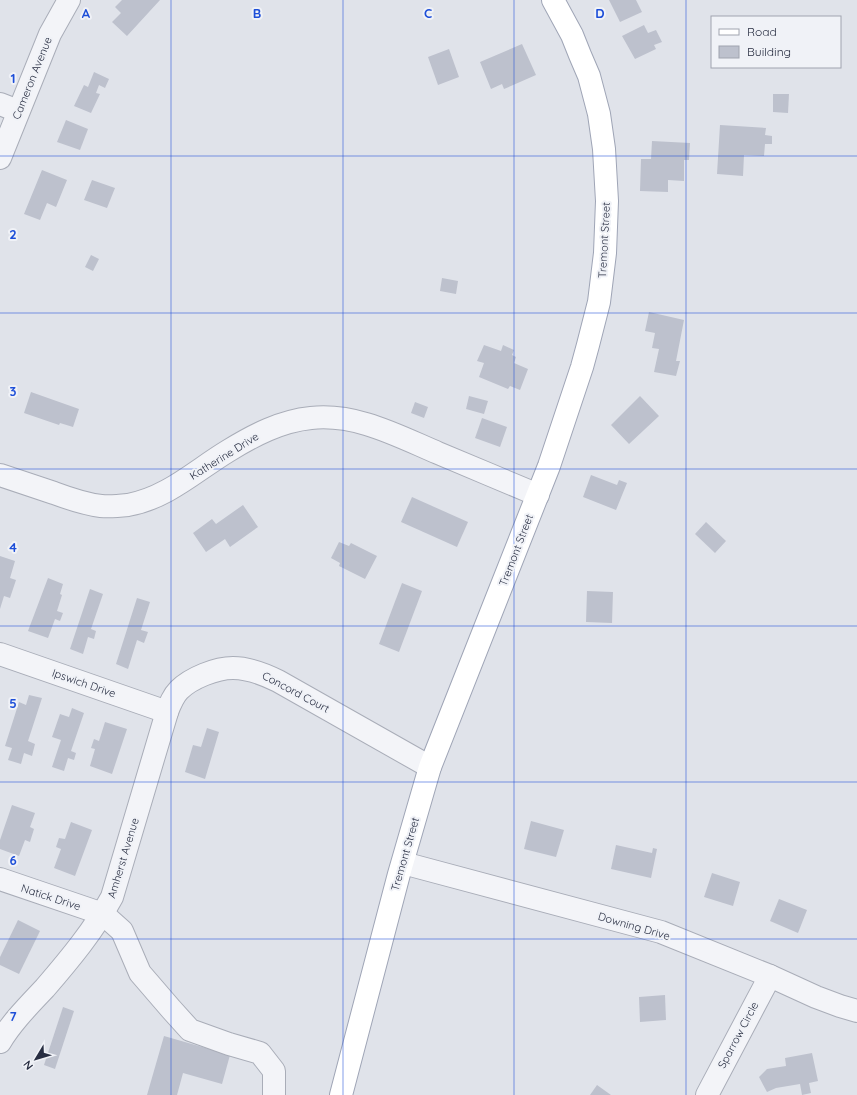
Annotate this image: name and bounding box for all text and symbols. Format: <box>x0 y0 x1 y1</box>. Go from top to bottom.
text: A <box>82 5 91 21</box>
text: B <box>253 5 261 21</box>
text: C <box>424 5 432 21</box>
text: D <box>595 5 605 21</box>
legend <box>711 16 841 68</box>
text: Road <box>747 24 777 39</box>
street label: Cameron Avenue <box>9 35 55 121</box>
text: Building <box>747 44 791 59</box>
text: 1 <box>10 70 16 86</box>
street label: Tremont Street <box>595 201 613 278</box>
text: 2 <box>9 226 17 242</box>
text: 3 <box>10 383 17 399</box>
street label: Katherine Drive <box>187 429 261 483</box>
street label: Tremont Street <box>496 512 536 588</box>
text: 4 <box>9 539 17 555</box>
street label: Ipswich Drive <box>50 666 118 700</box>
street label: Concord Court <box>260 668 332 716</box>
text: 5 <box>9 695 17 711</box>
street label: Tremont Street <box>388 815 422 892</box>
street label: Amherst Avenue <box>104 816 142 900</box>
text: 6 <box>9 852 17 868</box>
street label: Natick Drive <box>19 881 83 913</box>
street label: Downing Drive <box>596 909 672 943</box>
street label: Sparrow Circle <box>715 999 761 1071</box>
text: 7 <box>9 1008 17 1024</box>
north arrow <box>16 1039 56 1079</box>
text: N <box>20 1058 36 1073</box>

